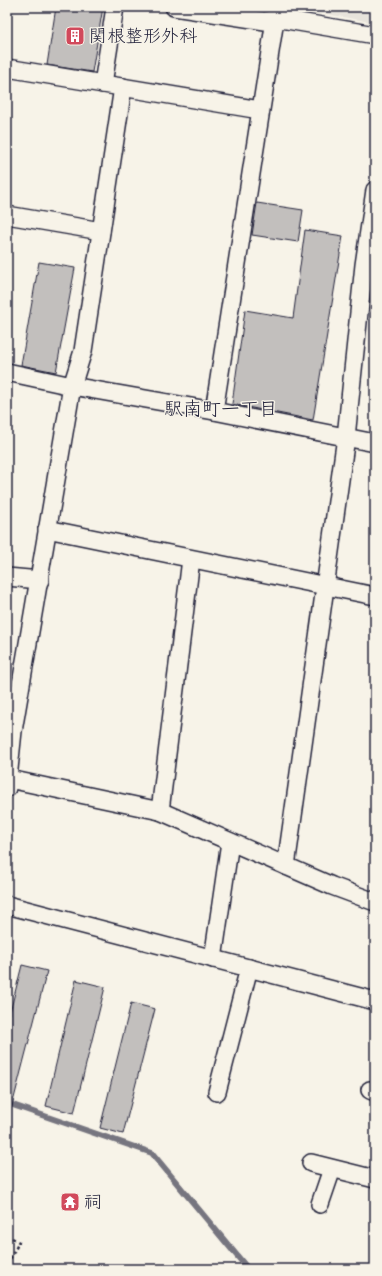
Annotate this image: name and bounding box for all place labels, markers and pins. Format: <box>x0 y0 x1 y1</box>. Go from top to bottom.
building icon: 関根整形外科 <box>64 25 86 47</box>
place label: 関根整形外科 <box>89 25 197 51</box>
temple icon: 祠 <box>59 1191 81 1213</box>
place label: 祠 <box>84 1191 102 1217</box>

